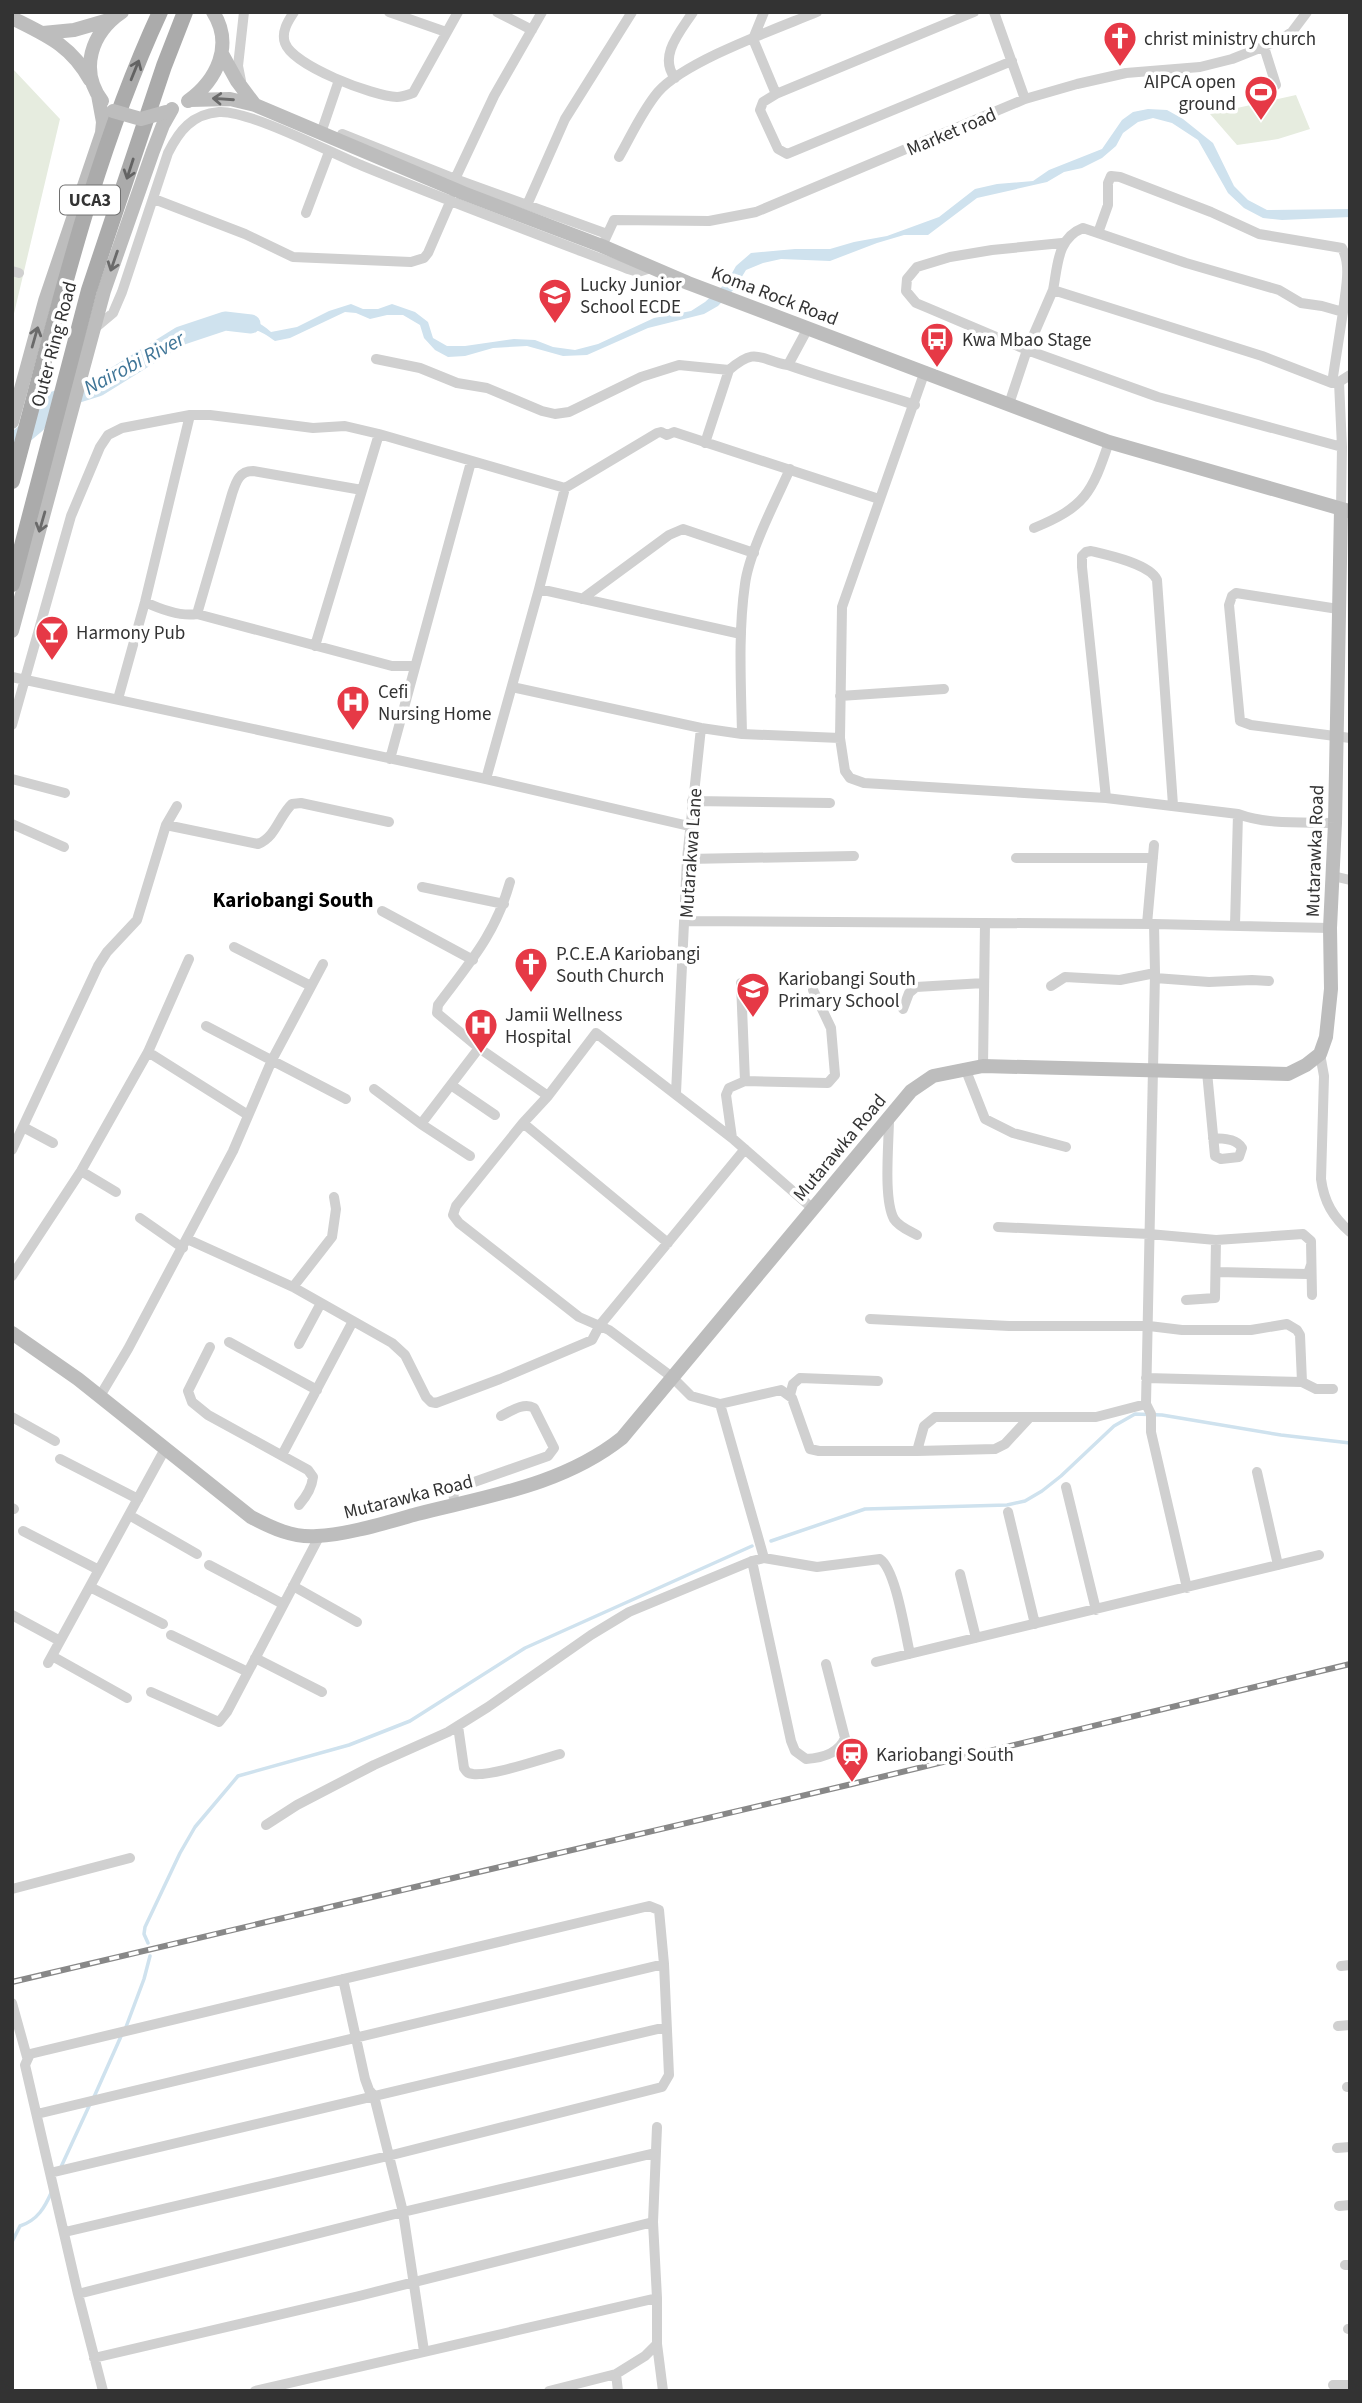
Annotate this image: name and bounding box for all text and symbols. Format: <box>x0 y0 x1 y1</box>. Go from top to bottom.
church icon: christ ministry church <box>1101 19 1139 68</box>
place label: christ ministry church <box>1144 26 1316 53</box>
one-way arrow <box>129 60 142 82</box>
place label: AIPCA open ground <box>1144 69 1236 118</box>
sports icon: AIPCA open ground <box>1242 73 1280 122</box>
one-way arrow <box>212 92 235 105</box>
street label: Market road <box>903 101 1001 163</box>
one-way arrow <box>122 157 135 179</box>
road number: UCA3 <box>60 186 120 215</box>
one-way arrow <box>106 250 119 272</box>
street label: Koma Rock Road <box>707 260 842 333</box>
place label: Lucky Junior School ECDE <box>580 272 682 321</box>
school or university icon: Lucky Junior School ECDE <box>536 276 574 325</box>
street label: Outer Ring Road <box>25 279 84 410</box>
bus stop icon: Kwa Mbao Stage <box>918 320 956 369</box>
water label: Nairobi River <box>78 323 191 402</box>
one-way arrow <box>29 326 42 349</box>
place label: Kwa Mbao Stage <box>962 327 1091 354</box>
one-way arrow <box>35 511 48 533</box>
bar icon: Harmony Pub <box>33 613 71 662</box>
place label: Harmony Pub <box>76 620 185 647</box>
place label: Cefi Nursing Home <box>378 679 491 728</box>
hospital icon: Cefi Nursing Home <box>334 683 372 732</box>
street label: Mutarawka Road <box>1300 784 1331 918</box>
street label: Mutarakwa Lane <box>673 787 710 919</box>
district label: Kariobangi South <box>212 885 374 915</box>
place label: P.C.E.A Kariobangi South Church <box>556 941 700 990</box>
church icon: P.C.E.A Kariobangi South Church <box>512 945 550 994</box>
place label: Kariobangi South Primary School <box>778 966 916 1015</box>
school or university icon: Kariobangi South Primary School <box>734 970 772 1019</box>
place label: Jamii Wellness Hospital <box>505 1002 622 1051</box>
hospital icon: Jamii Wellness Hospital <box>462 1006 500 1055</box>
street label: Mutarawka Road <box>787 1089 893 1207</box>
street label: Mutarawka Road <box>341 1468 476 1527</box>
station icon: Kariobangi South <box>833 1735 871 1784</box>
place label: Kariobangi South <box>876 1742 1014 1769</box>

